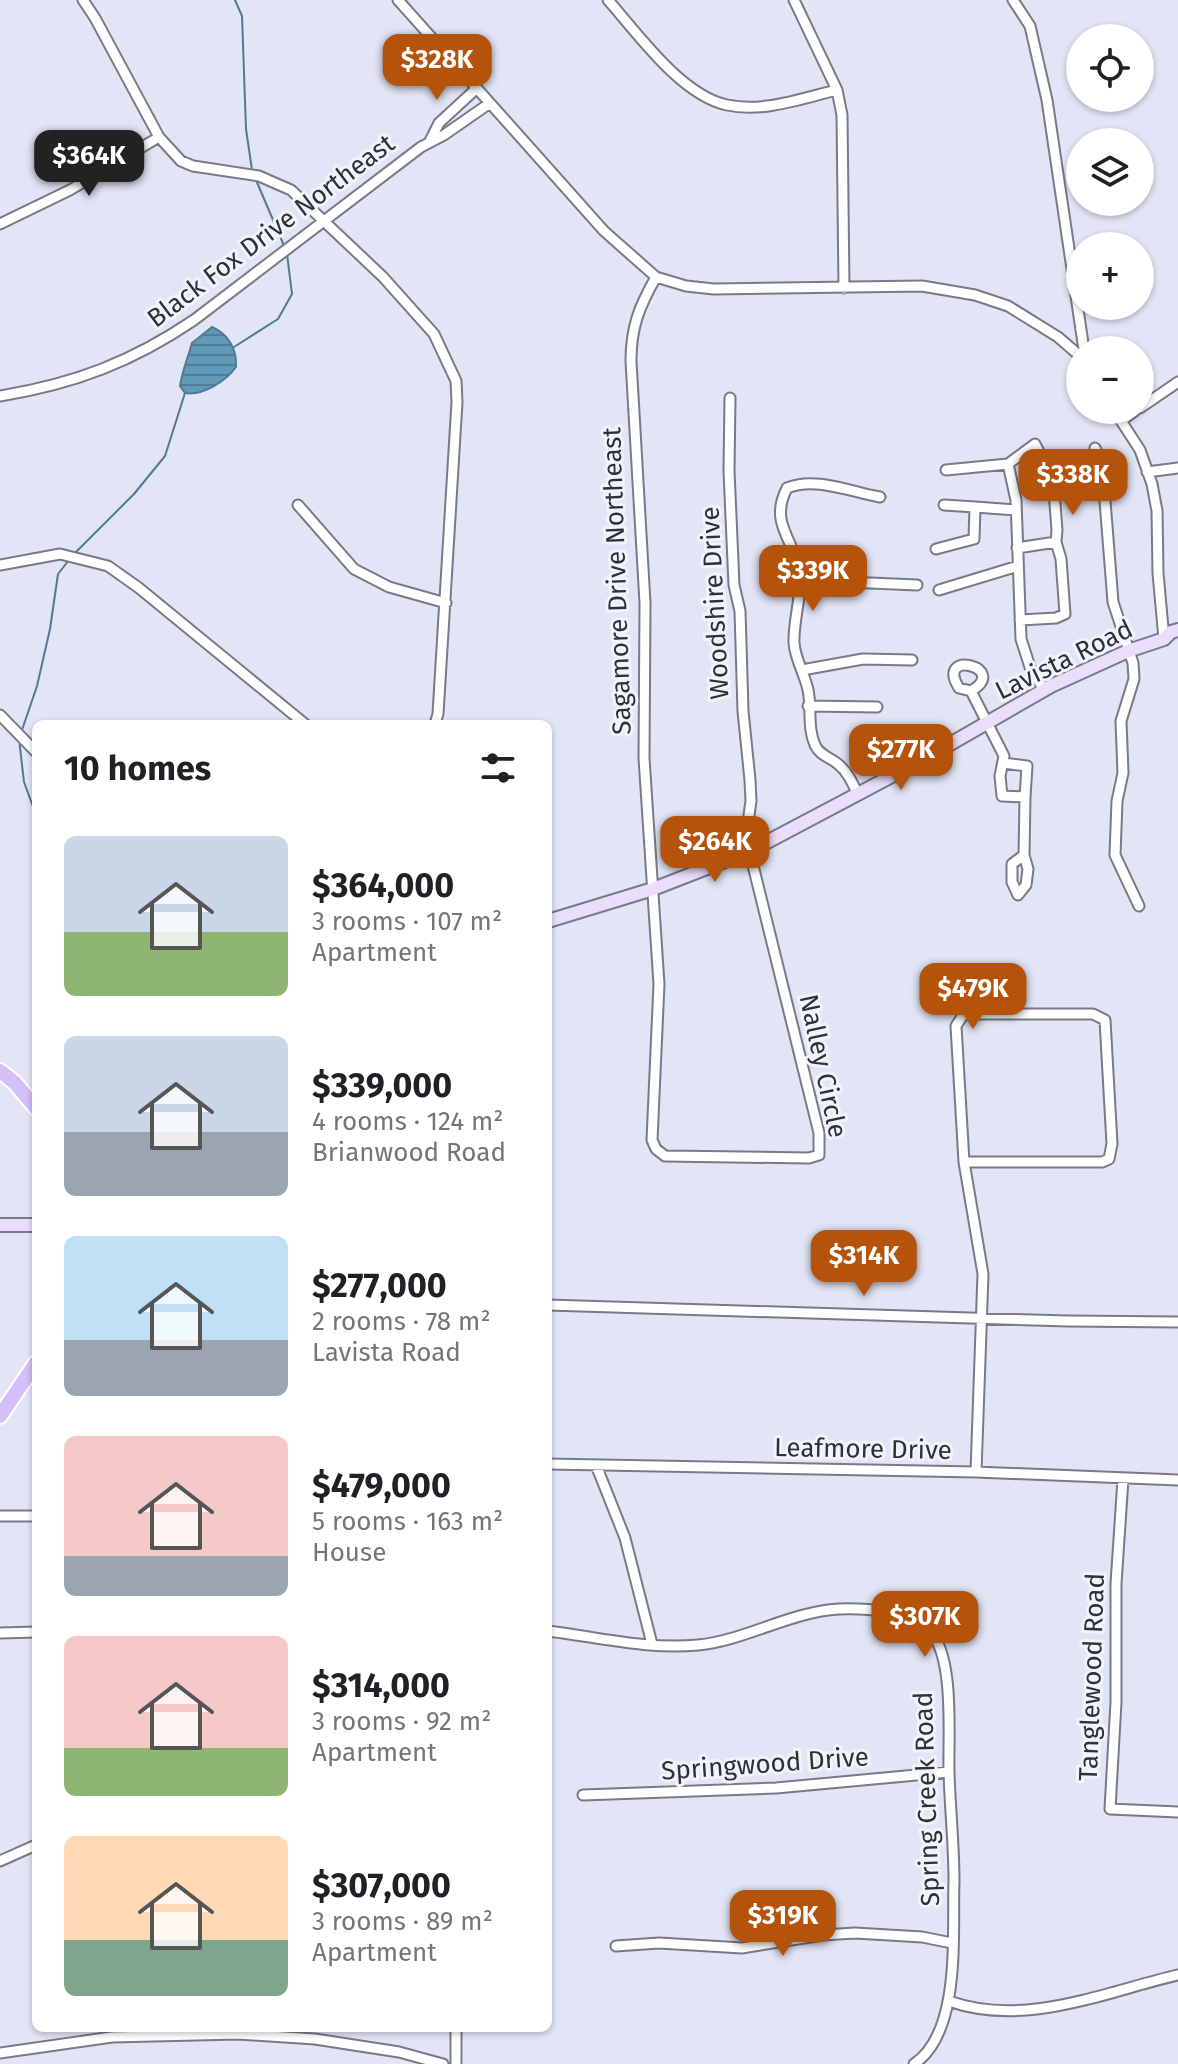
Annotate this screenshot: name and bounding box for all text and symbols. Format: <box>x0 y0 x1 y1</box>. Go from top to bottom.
map controls <box>1066 24 1154 424</box>
button: locate <box>1066 24 1154 112</box>
pin: $328K <box>381 34 493 102</box>
text: $328K <box>401 44 473 75</box>
street label: Black Fox Drive Northeast <box>141 128 401 334</box>
button: layers <box>1066 128 1154 216</box>
pin: $364K <box>33 130 145 198</box>
text: $364K <box>52 140 126 171</box>
button: + <box>1066 232 1154 320</box>
button: − <box>1066 336 1154 424</box>
street label: Sagamore Drive Northeast <box>596 426 638 735</box>
pin: $338K <box>1017 449 1129 517</box>
text: $338K <box>1037 459 1109 490</box>
street label: Woodshire Drive <box>694 506 736 700</box>
pin: $339K <box>757 545 869 613</box>
text: $339K <box>777 555 849 586</box>
street label: Lavista Road <box>990 613 1138 707</box>
pin: $277K <box>845 724 957 792</box>
text: $277K <box>867 734 935 765</box>
icon: filters <box>476 746 520 790</box>
text: 10 homes <box>64 748 211 789</box>
pin: $264K <box>659 816 771 884</box>
text: $264K <box>678 826 752 857</box>
text: $364,000 <box>312 865 454 906</box>
icon: home <box>128 868 224 964</box>
text: 3 rooms · 107 m² <box>312 906 502 937</box>
text: Apartment <box>312 937 437 968</box>
pin: $479K <box>917 963 1029 1031</box>
text: $479K <box>937 973 1009 1004</box>
street label: Nalley Circle <box>793 992 853 1140</box>
text: $339,000 <box>312 1065 452 1106</box>
icon: home <box>128 1068 224 1164</box>
text: 4 rooms · 124 m² <box>312 1106 504 1137</box>
text: Brianwood Road <box>312 1137 506 1168</box>
pin: $314K <box>808 1230 920 1298</box>
text: $314K <box>829 1240 899 1271</box>
text: $277,000 <box>312 1265 447 1306</box>
icon: home <box>128 1268 224 1364</box>
text: 2 rooms · 78 m² <box>312 1306 491 1337</box>
text: Lavista Road <box>312 1337 461 1368</box>
street label: Leafmore Drive <box>774 1432 952 1466</box>
text: $479,000 <box>312 1465 451 1506</box>
icon: home <box>128 1468 224 1564</box>
text: 5 rooms · 163 m² <box>312 1506 503 1537</box>
text: House <box>312 1537 386 1568</box>
street label: Tanglewood Road <box>1073 1572 1111 1782</box>
pin: $307K <box>869 1591 981 1659</box>
text: $307K <box>889 1601 961 1632</box>
text: $314,000 <box>312 1665 450 1706</box>
icon: home <box>128 1668 224 1764</box>
street label: Spring Creek Road <box>908 1691 946 1907</box>
text: 3 rooms · 92 m² <box>312 1706 491 1737</box>
text: Apartment <box>312 1737 437 1768</box>
street label: Springwood Drive <box>660 1741 870 1787</box>
text: $307,000 <box>312 1865 451 1906</box>
icon: home <box>128 1868 224 1964</box>
pin: $319K <box>727 1890 839 1958</box>
text: $319K <box>748 1900 818 1931</box>
text: 3 rooms · 89 m² <box>312 1906 493 1937</box>
text: Apartment <box>312 1937 437 1968</box>

